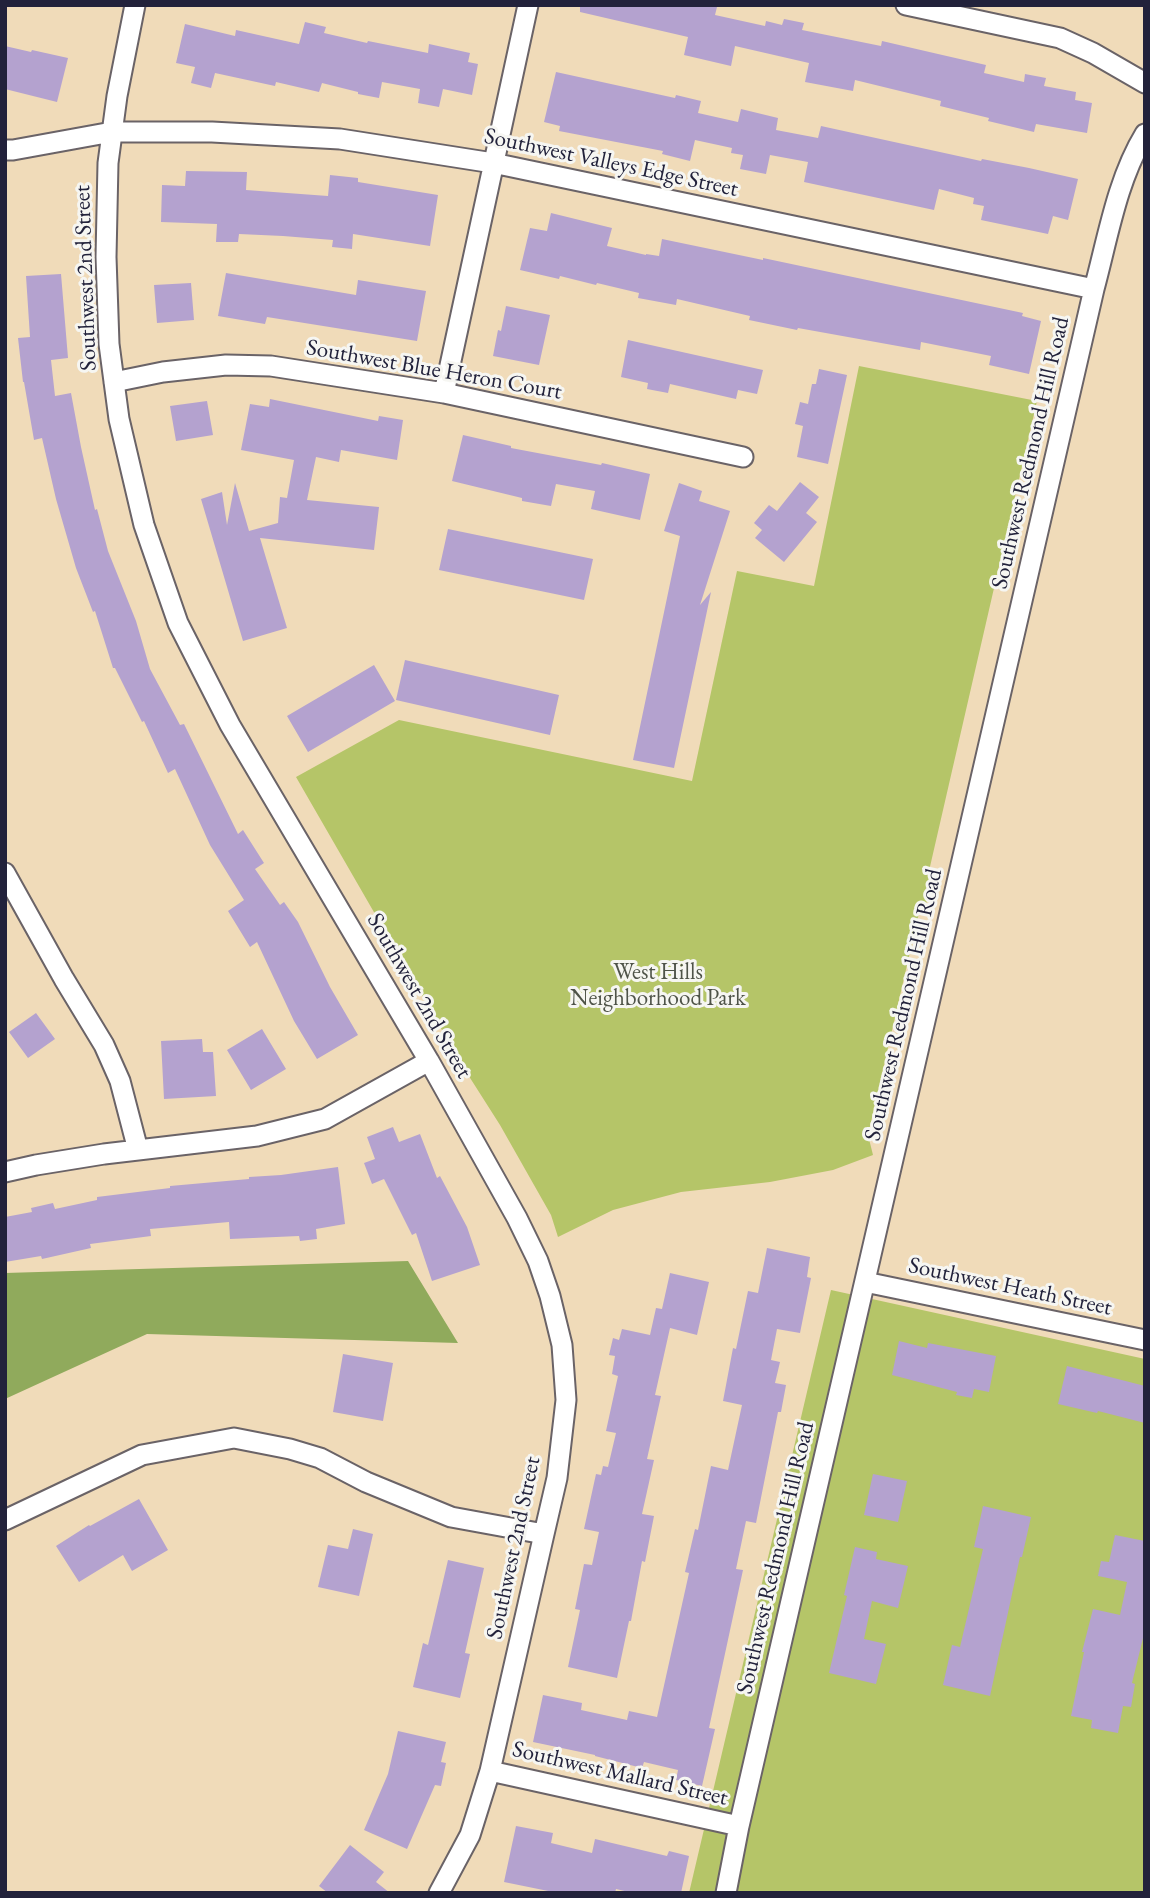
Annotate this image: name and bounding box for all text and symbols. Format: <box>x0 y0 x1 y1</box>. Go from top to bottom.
street label: Southwest Valleys Edge Street <box>482 123 740 203</box>
street label: Southwest 2nd Street <box>69 185 103 371</box>
street label: Southwest Redmond Hill Road <box>986 314 1076 592</box>
street label: Southwest Blue Heron Court <box>304 334 564 406</box>
street label: Southwest Redmond Hill Road <box>859 866 949 1144</box>
street label: Southwest 2nd Street <box>361 909 477 1083</box>
park label: West Hills Neighborhood Park <box>570 959 746 1013</box>
street label: Southwest Heath Street <box>906 1252 1114 1322</box>
street label: Southwest Redmond Hill Road <box>731 1419 821 1697</box>
street label: Southwest 2nd Street <box>481 1454 547 1642</box>
street label: Southwest Mallard Street <box>510 1736 730 1812</box>

